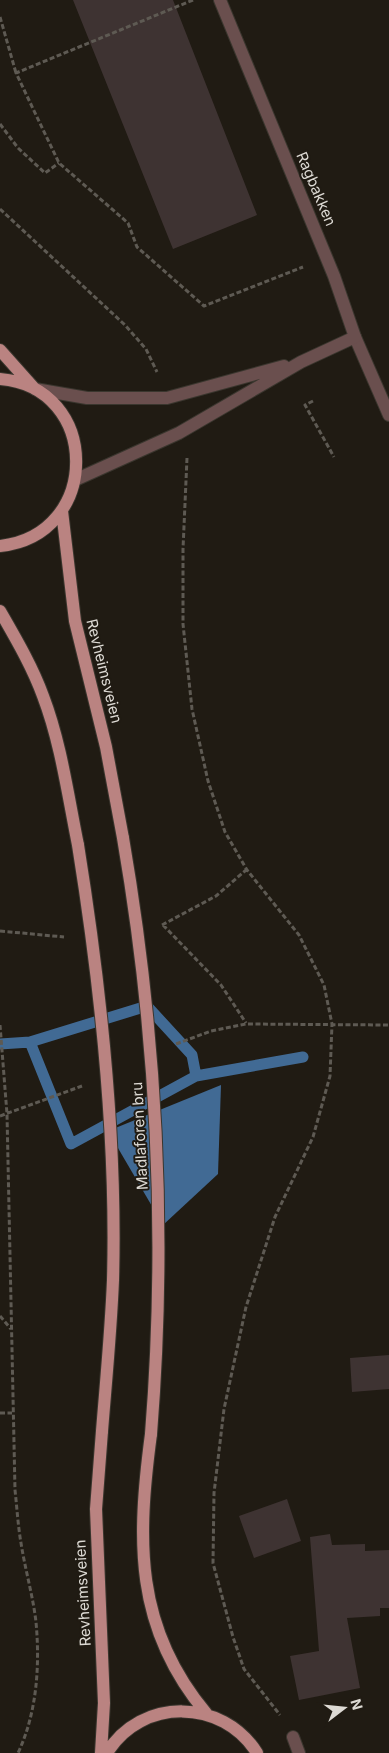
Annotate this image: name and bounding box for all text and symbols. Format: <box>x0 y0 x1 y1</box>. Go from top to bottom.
street label: Ragbakken <box>292 149 341 229</box>
street label: Revheimsveien <box>82 617 127 725</box>
street label: Madlaforen bru <box>127 1081 152 1191</box>
street label: Revheimsveien <box>70 1539 95 1647</box>
north arrow <box>319 1683 369 1733</box>
text: N <box>347 1697 367 1712</box>

